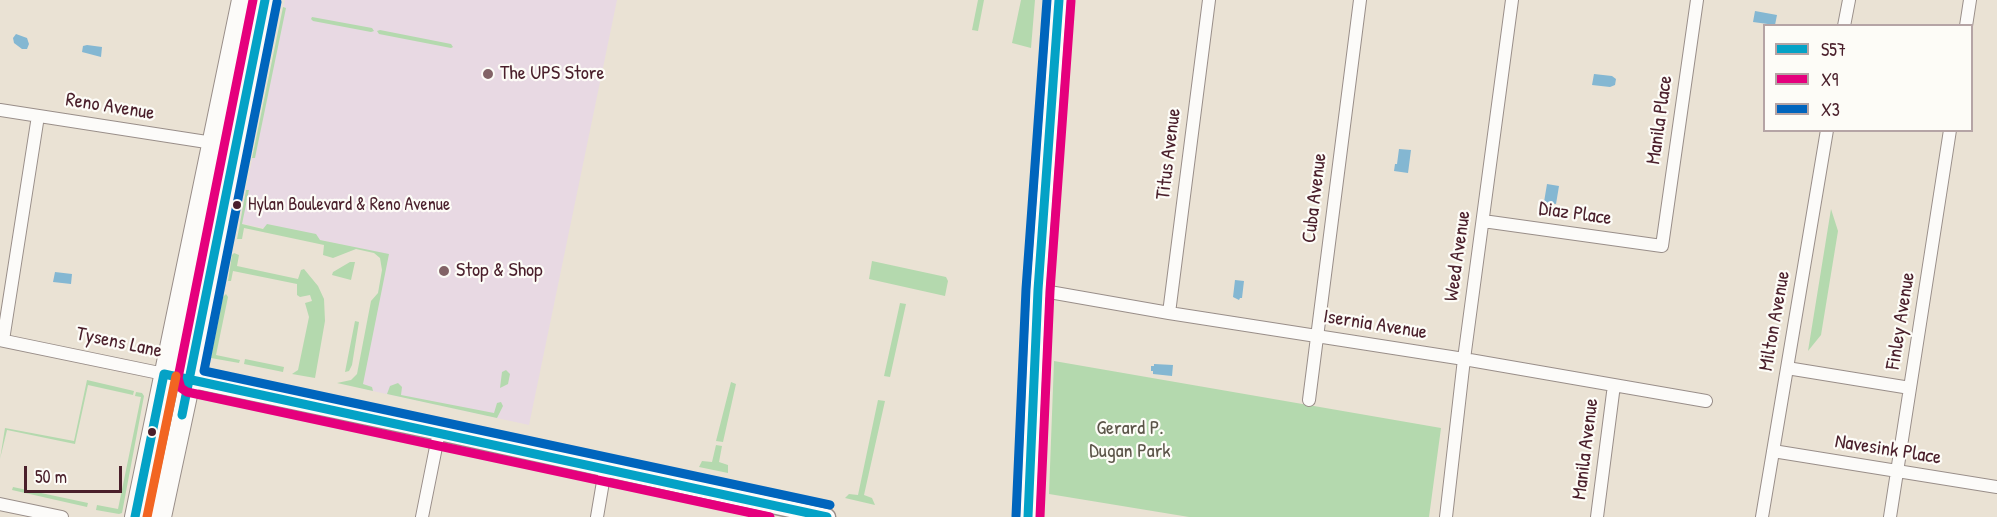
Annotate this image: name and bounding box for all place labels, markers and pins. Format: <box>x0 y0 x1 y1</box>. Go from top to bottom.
place label: The UPS Store <box>500 62 604 86</box>
marker: The UPS Store <box>481 67 495 81</box>
place label: Hylan Boulevard & Reno Avenue <box>248 194 450 216</box>
marker: Hylan Boulevard & Reno Avenue <box>231 199 243 211</box>
place label: Stop & Shop <box>456 259 543 283</box>
marker: Stop & Shop <box>437 264 451 278</box>
unlabelled marker <box>146 426 158 438</box>

